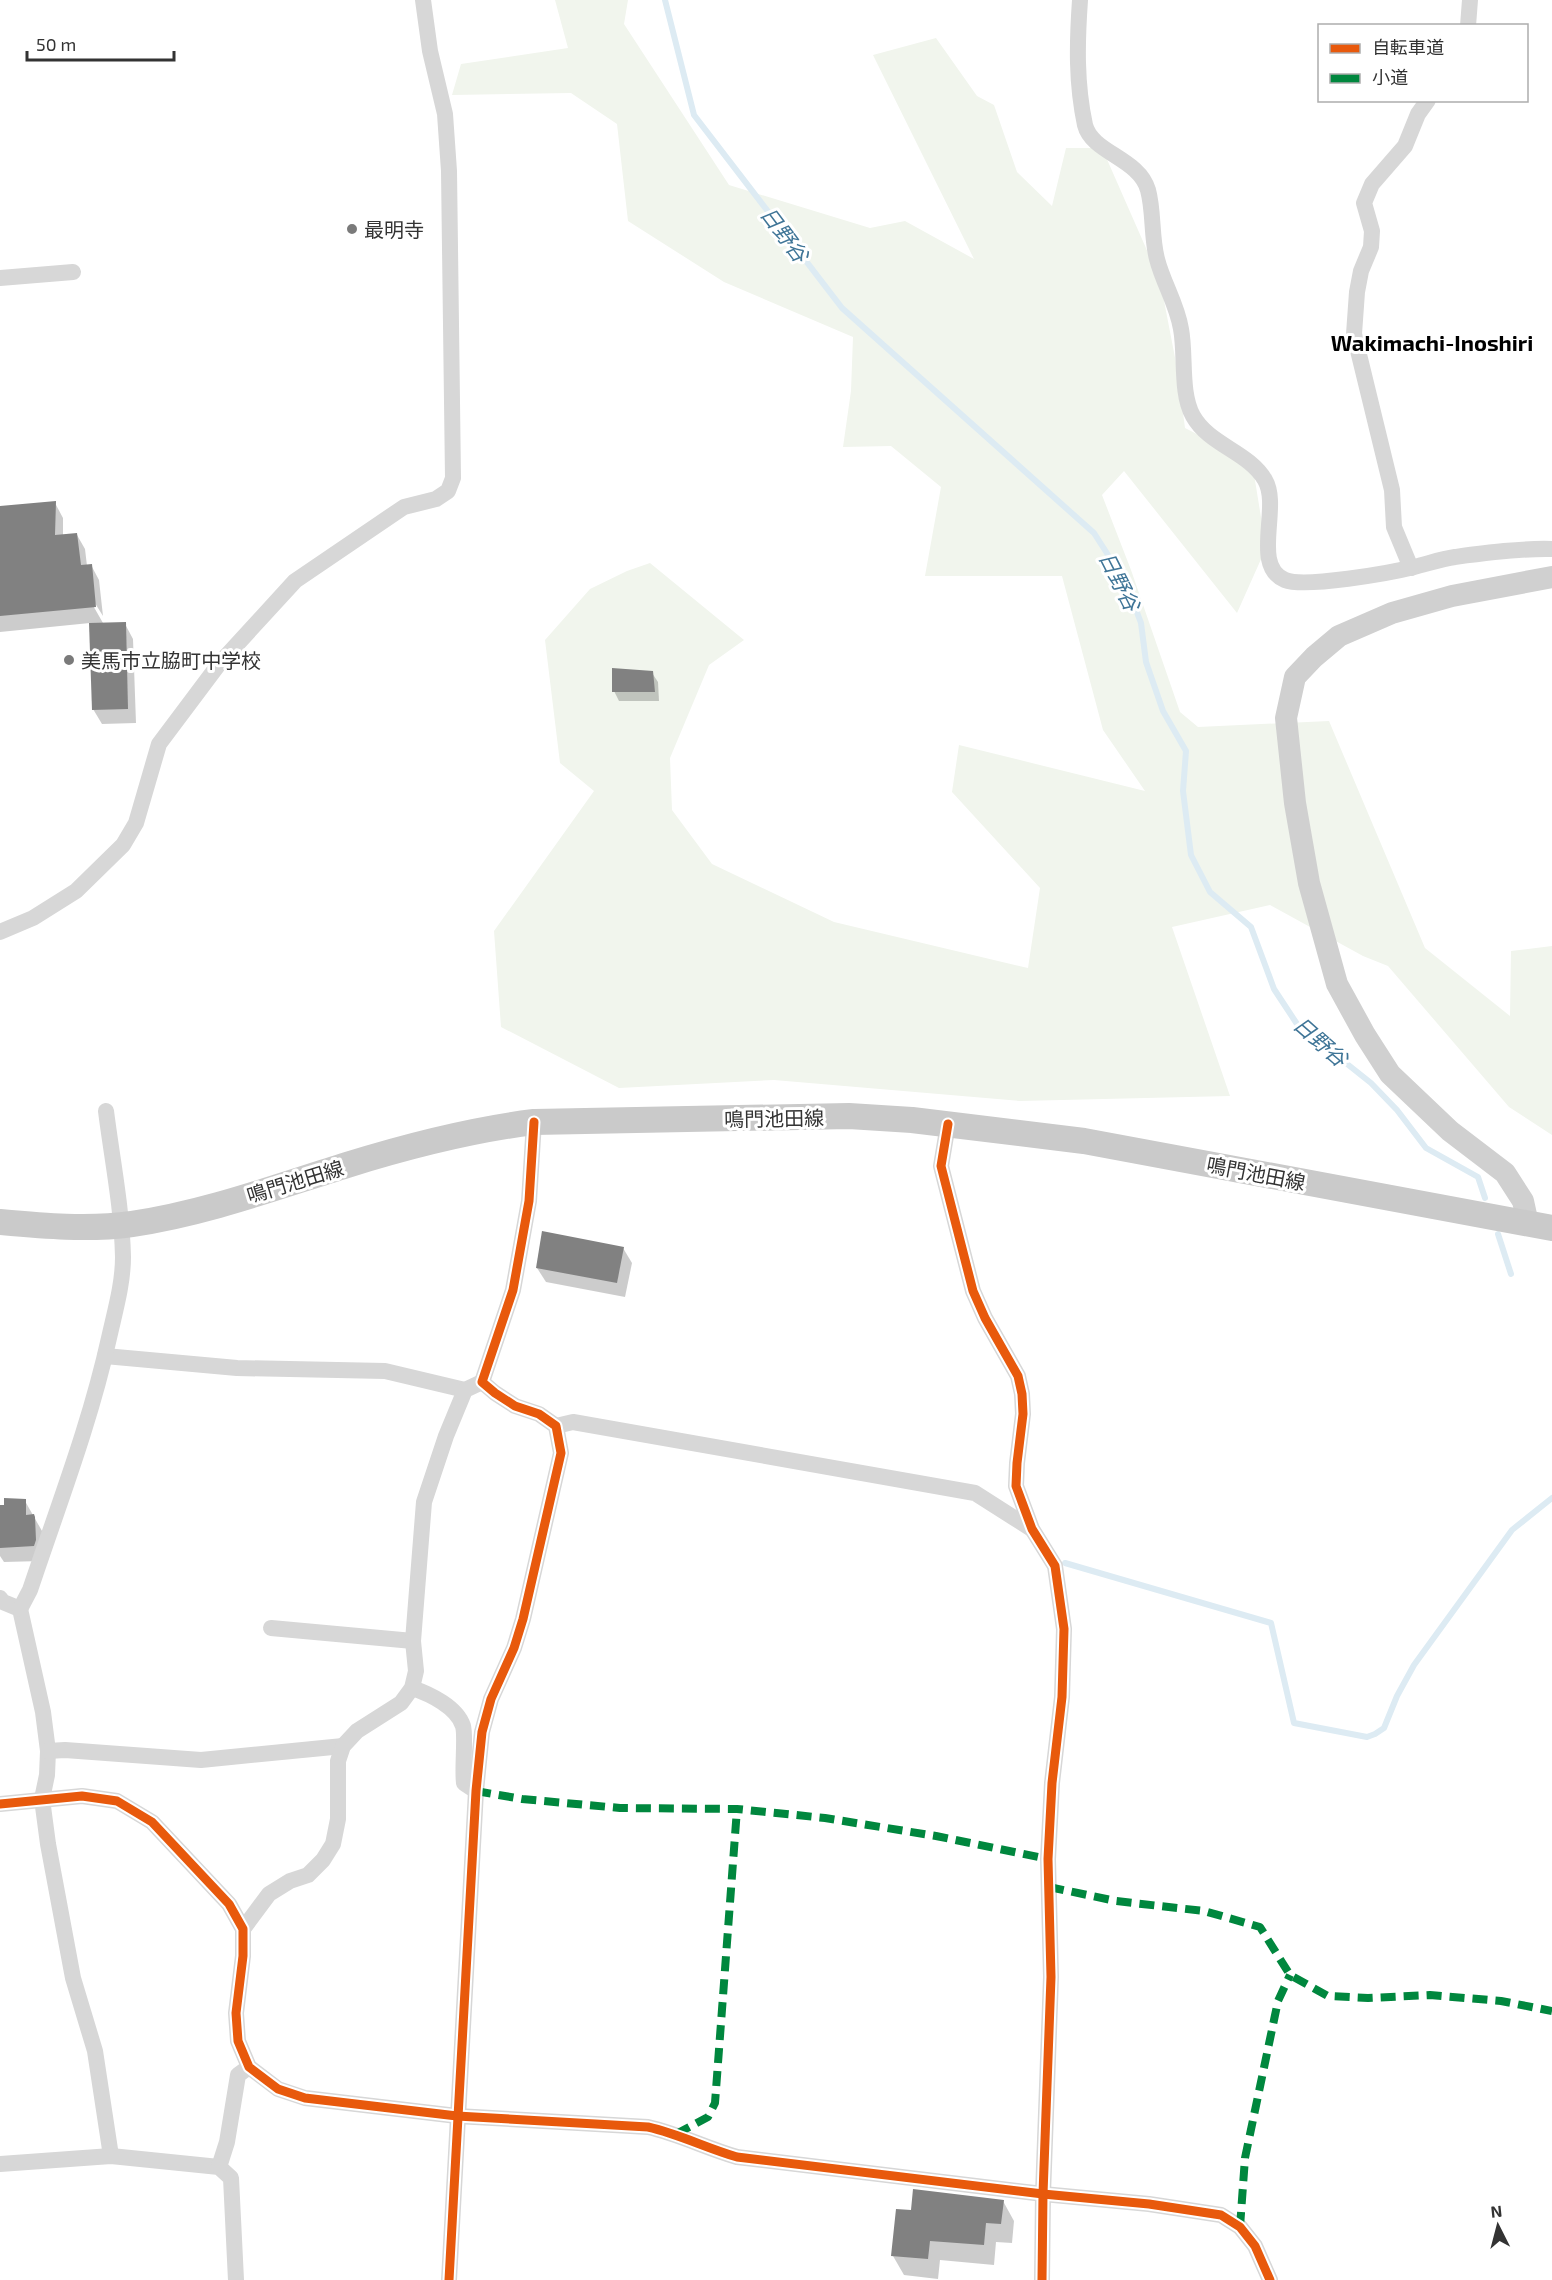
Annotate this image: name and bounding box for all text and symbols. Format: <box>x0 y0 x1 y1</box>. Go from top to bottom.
scale bar <box>27 24 174 62</box>
legend <box>1318 24 1528 102</box>
text: 50 m <box>36 33 76 55</box>
text: 自転車道 <box>1372 36 1444 58</box>
text: 小道 <box>1372 66 1408 88</box>
water label: 日野谷 <box>756 201 815 268</box>
place label: 最明寺 <box>364 217 424 241</box>
marker: 最明寺 <box>345 222 359 236</box>
district label: Wakimachi-Inoshiri <box>1331 329 1533 355</box>
water label: 日野谷 <box>1095 547 1146 617</box>
place label: 美馬市立脇町中学校 <box>81 648 261 672</box>
marker: 美馬市立脇町中学校 <box>62 653 76 667</box>
water label: 日野谷 <box>1289 1011 1354 1072</box>
street label: 鳴門池田線 <box>724 1105 824 1131</box>
street label: 鳴門池田線 <box>1205 1152 1307 1194</box>
street label: 鳴門池田線 <box>244 1155 346 1207</box>
north arrow <box>1468 2196 1528 2256</box>
text: N <box>1490 2201 1503 2221</box>

